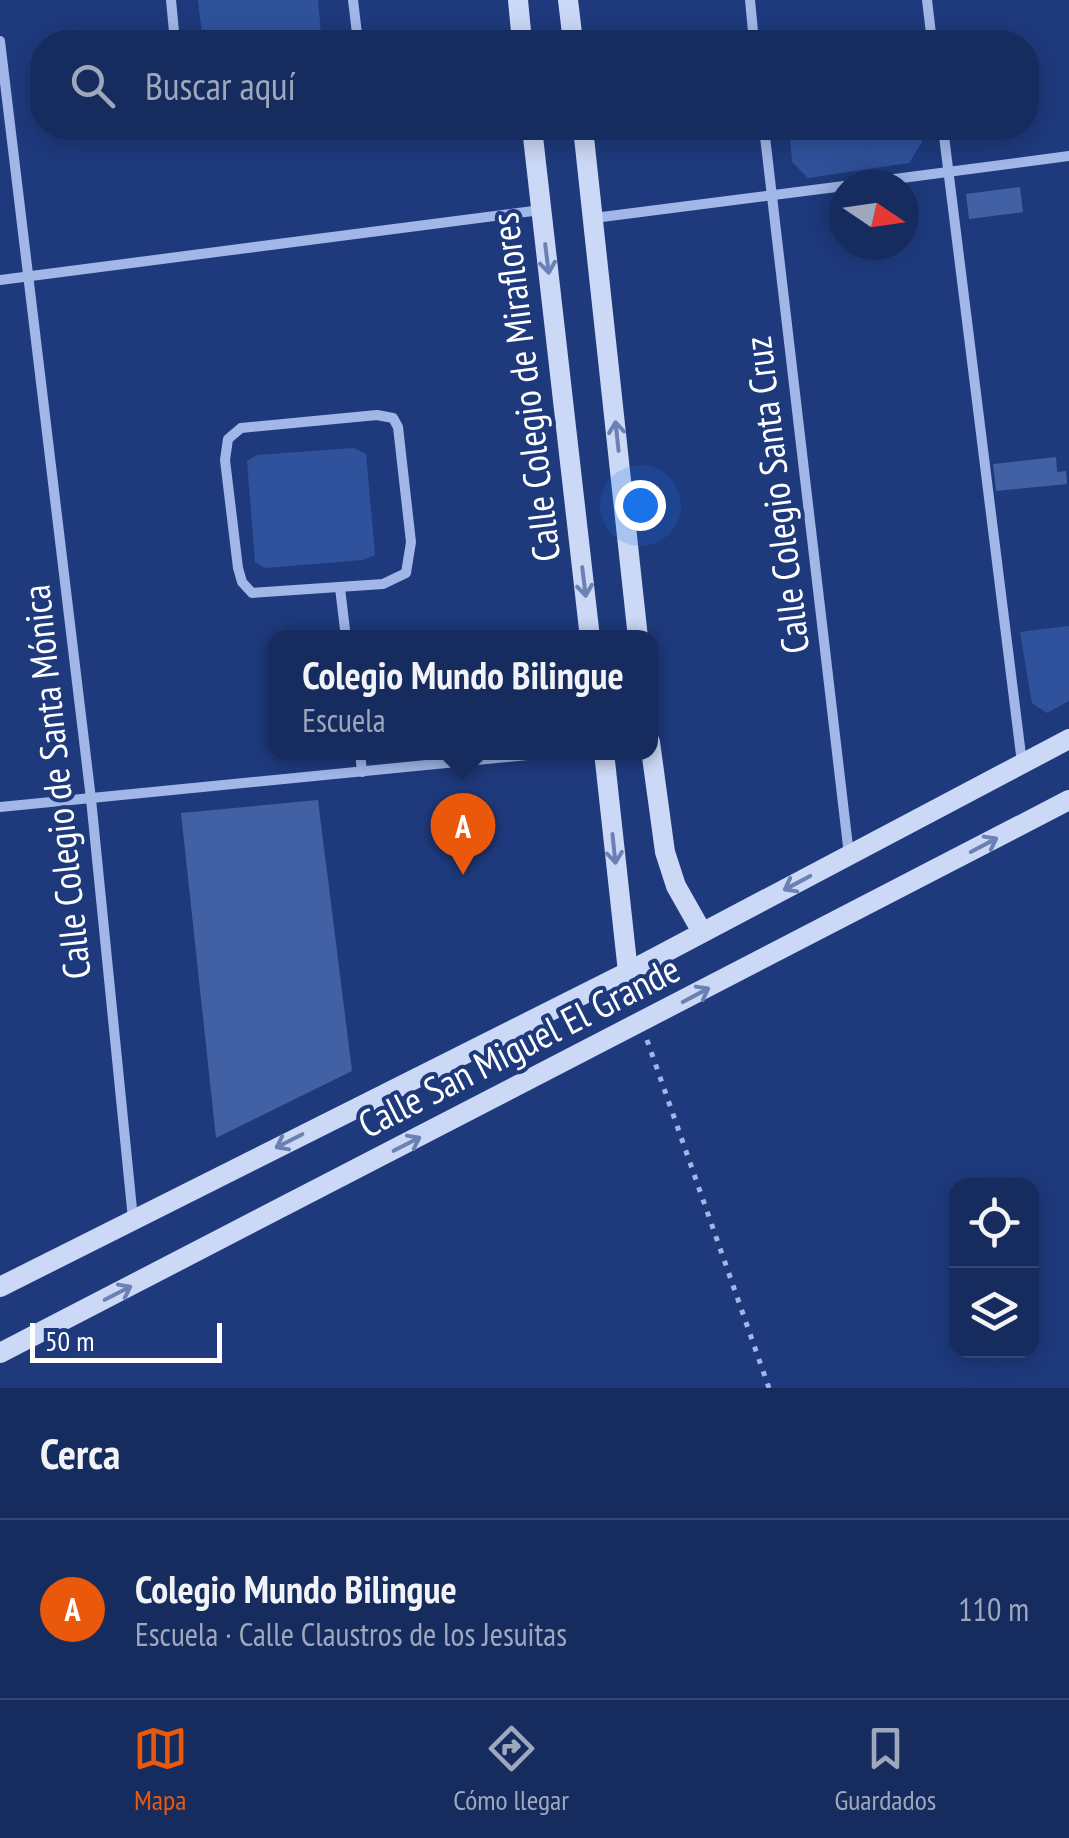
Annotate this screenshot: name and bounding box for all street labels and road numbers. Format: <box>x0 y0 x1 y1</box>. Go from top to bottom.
street label: Calle Colegio de Miraflores <box>479 210 570 564</box>
street label: Calle Colegio Santa Cruz <box>732 334 819 657</box>
street label: Calle Colegio de Santa Mónica <box>10 583 101 982</box>
street label: Calle San Miguel El Grande <box>349 943 687 1148</box>

